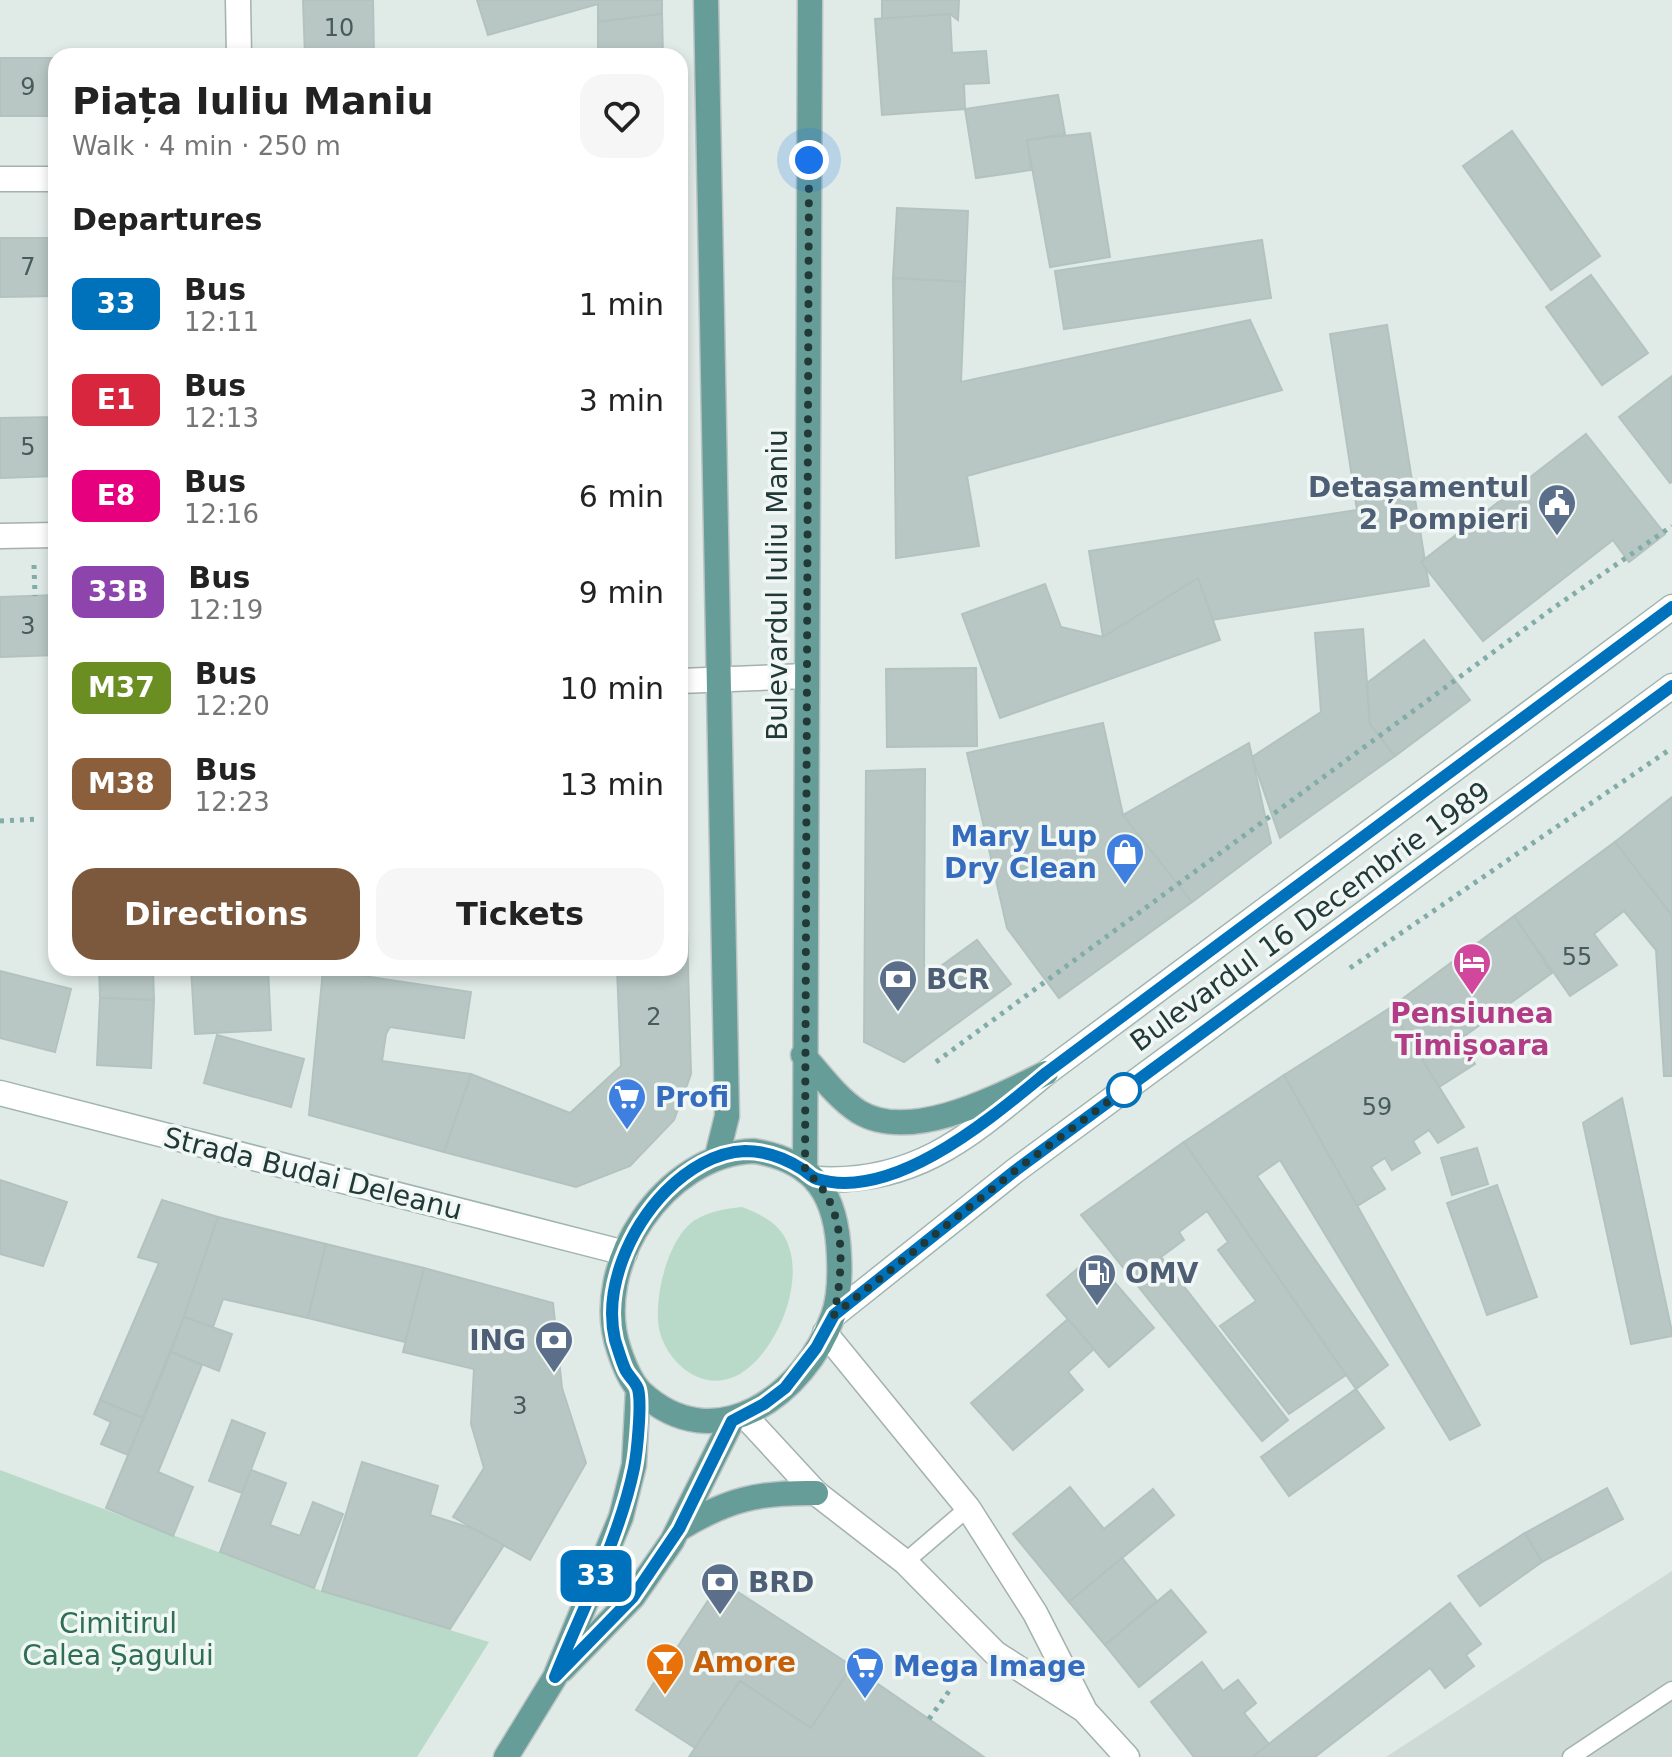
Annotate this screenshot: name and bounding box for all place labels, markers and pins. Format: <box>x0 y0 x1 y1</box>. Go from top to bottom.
place label: Detașamentul 2 Pompieri <box>1308 471 1529 536</box>
public building icon: Detașamentul 2 Pompieri <box>1536 482 1578 537</box>
place label: Mary Lup Dry Clean <box>944 820 1097 885</box>
shop icon: Mary Lup Dry Clean <box>1104 831 1146 886</box>
hotel icon: Pensiunea Timișoara <box>1451 941 1493 996</box>
bank icon: BCR <box>877 958 919 1013</box>
place label: BCR <box>926 963 989 996</box>
place label: Pensiunea Timișoara <box>1390 997 1554 1062</box>
unlabelled marker <box>1107 1073 1141 1107</box>
supermarket icon: Profi <box>606 1076 648 1131</box>
place label: Profi <box>655 1081 729 1114</box>
fuel station icon: OMV <box>1076 1252 1118 1307</box>
place label: OMV <box>1125 1257 1199 1290</box>
bank icon: ING <box>533 1319 575 1374</box>
place label: ING <box>469 1324 526 1357</box>
bank icon: BRD <box>699 1561 741 1616</box>
place label: BRD <box>748 1566 814 1599</box>
bar icon: Amore <box>644 1641 686 1696</box>
supermarket icon: Mega Image <box>844 1645 886 1700</box>
place label: Amore <box>693 1646 796 1679</box>
place label: Mega Image <box>893 1650 1086 1683</box>

